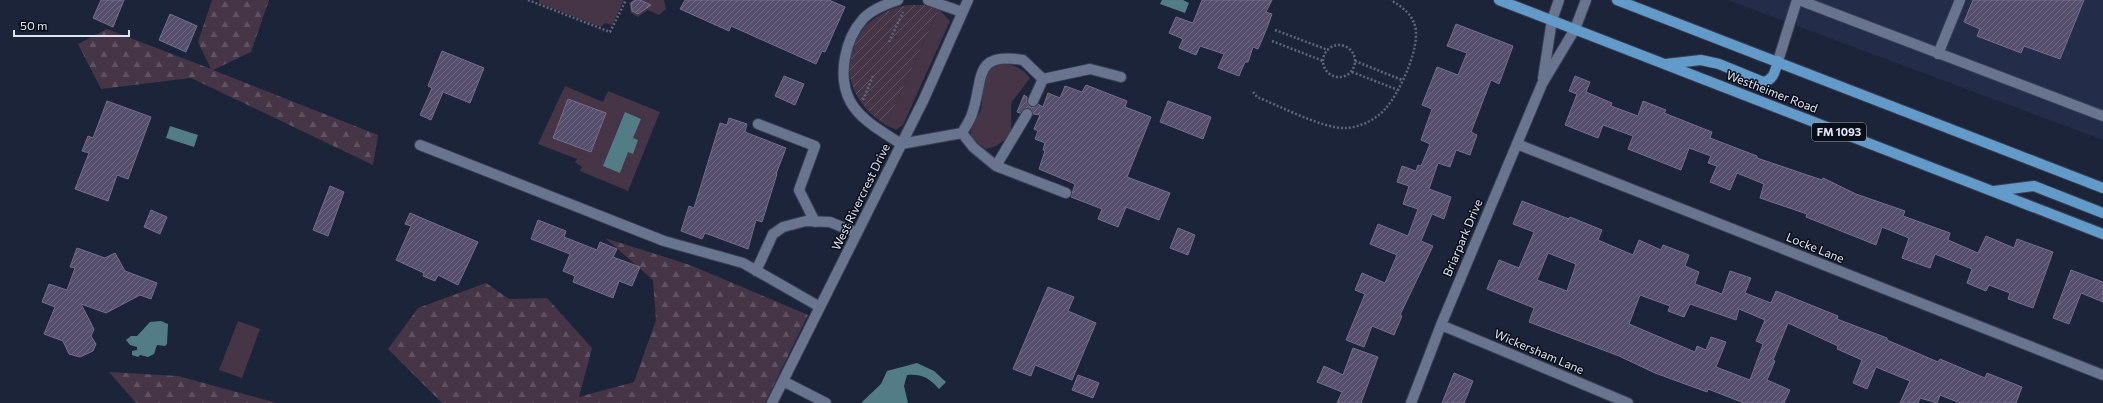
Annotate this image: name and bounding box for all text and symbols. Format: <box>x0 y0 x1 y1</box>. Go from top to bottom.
scale bar <box>14 12 129 38</box>
text: 50 m <box>20 18 48 32</box>
street label: Westheimer Road <box>1725 67 1820 115</box>
road number: FM 1093 <box>1812 123 1866 141</box>
street label: West Rivercrest Drive <box>828 141 892 252</box>
street label: Briarpark Drive <box>1439 197 1485 278</box>
street label: Locke Lane <box>1784 229 1846 265</box>
street label: Wickersham Lane <box>1492 326 1586 376</box>

